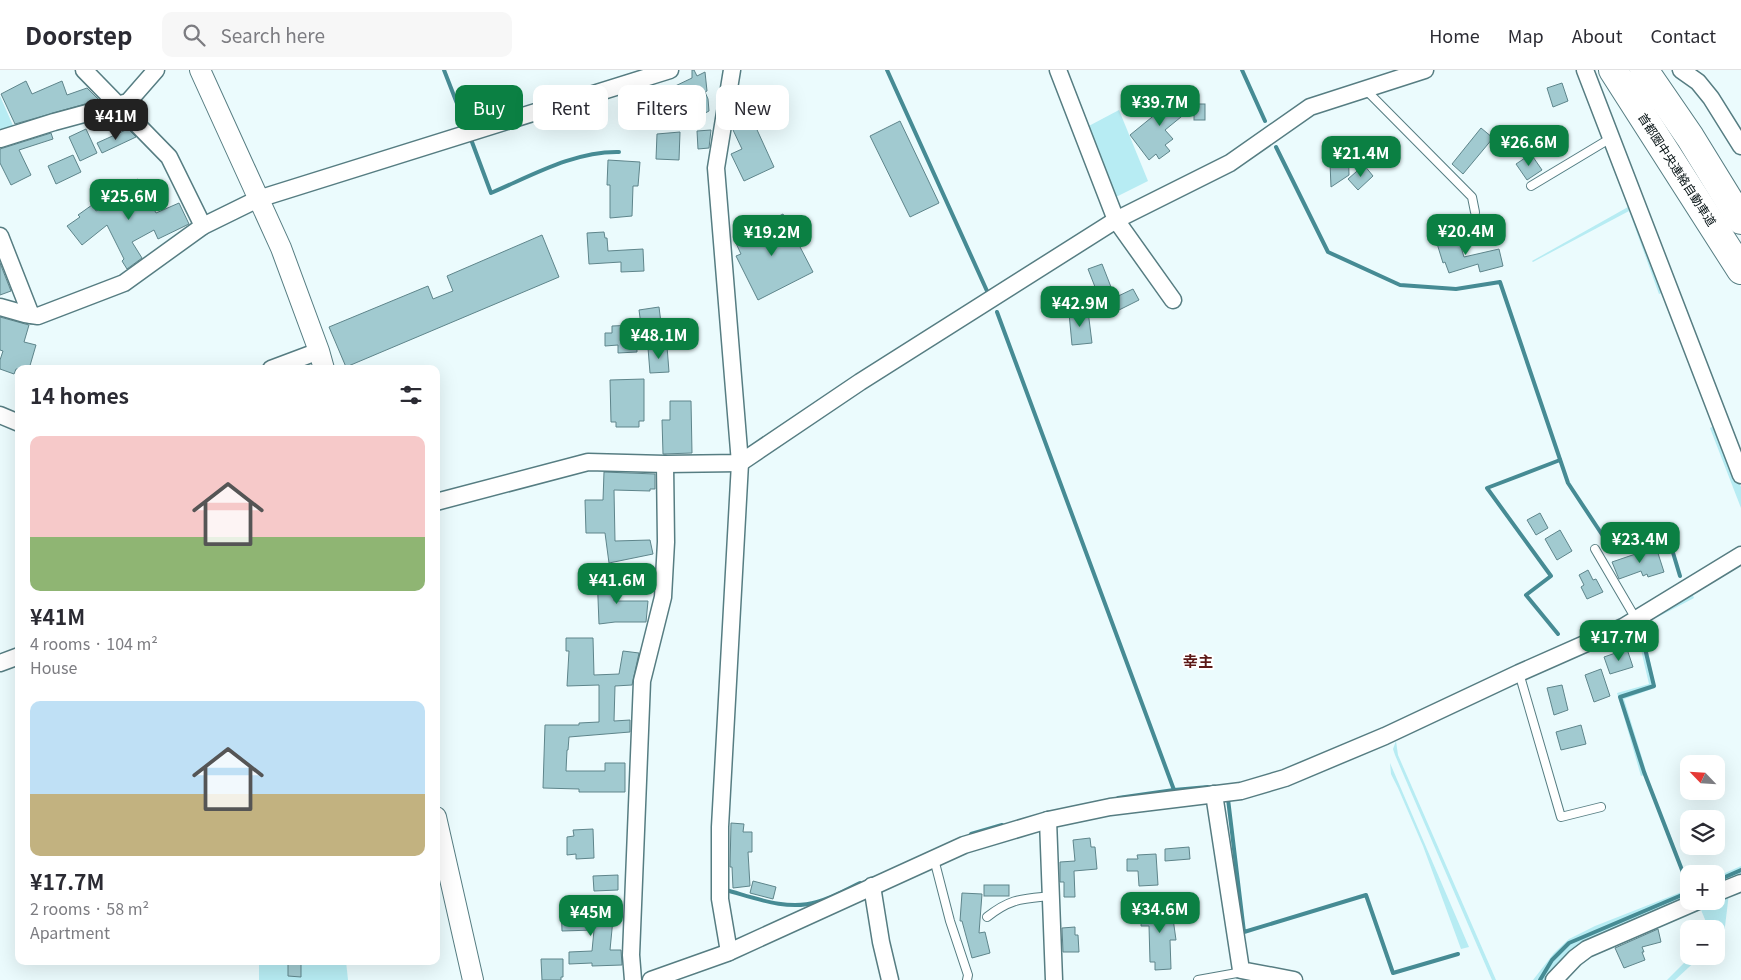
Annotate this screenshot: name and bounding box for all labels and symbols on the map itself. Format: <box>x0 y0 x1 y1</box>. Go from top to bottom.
pin: ¥39.7M <box>1119 85 1201 127</box>
pin: ¥41M <box>86 98 146 141</box>
street label: 首都圏中央連絡自動車道 <box>1635 109 1721 229</box>
pin: ¥26.6M <box>1488 124 1570 167</box>
pin: ¥21.4M <box>1320 136 1402 178</box>
pin: ¥25.6M <box>88 178 170 221</box>
pin: ¥19.2M <box>731 214 813 257</box>
pin: ¥20.4M <box>1425 214 1507 256</box>
pin: ¥42.9M <box>1039 286 1121 328</box>
pin: ¥48.1M <box>618 318 700 360</box>
pin: ¥23.4M <box>1599 522 1681 564</box>
pin: ¥41.6M <box>576 562 658 605</box>
pin: ¥17.7M <box>1578 620 1660 662</box>
district label: 幸主 <box>1183 650 1213 671</box>
north arrow <box>1680 755 1725 800</box>
pin: ¥34.6M <box>1119 892 1201 934</box>
pin: ¥45M <box>561 894 621 937</box>

